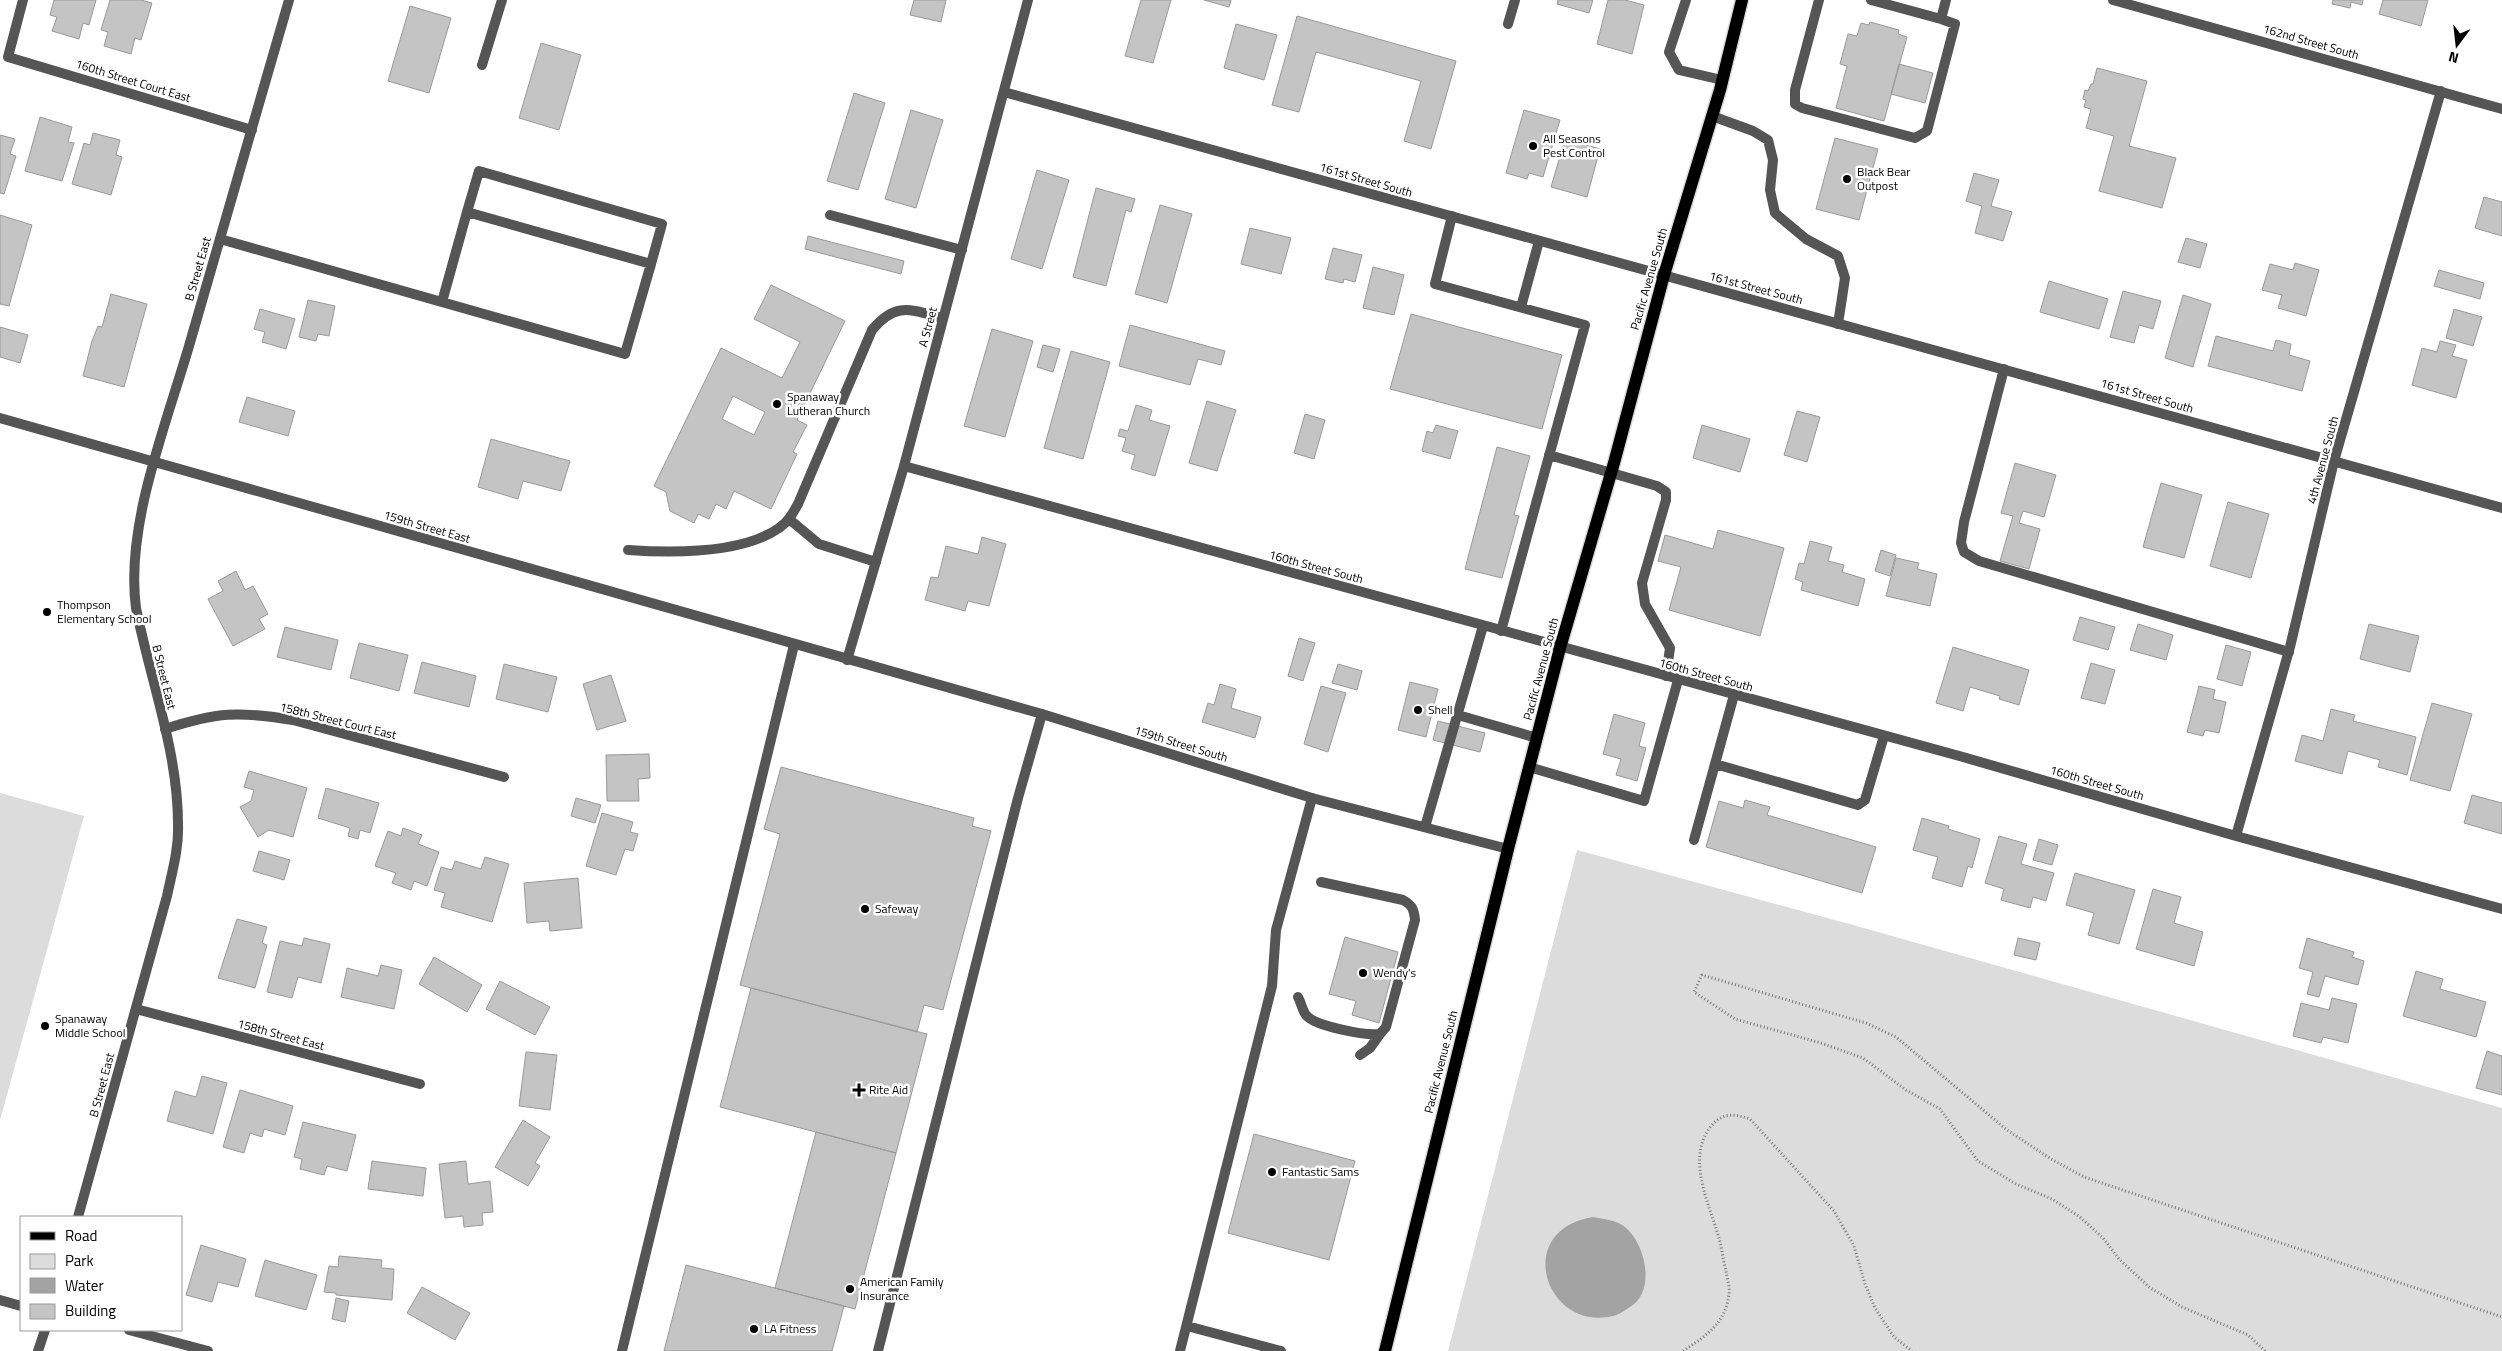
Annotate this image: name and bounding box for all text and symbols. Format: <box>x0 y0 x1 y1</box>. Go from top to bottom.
street label: 162nd Street South <box>2261 19 2361 64</box>
north arrow <box>2432 20 2482 70</box>
text: N <box>2446 47 2461 69</box>
street label: 160th Street Court East <box>73 54 194 107</box>
place label: All Seasons Pest Control <box>1543 129 1605 162</box>
marker: All Seasons Pest Control <box>1527 140 1539 152</box>
street label: 161st Street South <box>1317 157 1415 202</box>
place label: Black Bear Outpost <box>1857 162 1910 195</box>
marker: Black Bear Outpost <box>1841 173 1853 185</box>
street label: Pacific Avenue South <box>1625 226 1672 332</box>
street label: B Street East <box>179 234 216 303</box>
street label: 161st Street South <box>1707 266 1805 309</box>
street label: A Street <box>913 304 942 349</box>
street label: 161st Street South <box>2098 373 2196 418</box>
place label: Spanaway Lutheran Church <box>787 387 870 420</box>
marker: Spanaway Lutheran Church <box>771 398 783 410</box>
street label: 4th Avenue South <box>2302 414 2343 506</box>
street label: 159th Street East <box>382 505 474 548</box>
street label: 160th Street South <box>1267 545 1365 588</box>
place label: Thompson Elementary School <box>57 595 151 628</box>
marker: Thompson Elementary School <box>41 606 53 618</box>
street label: Pacific Avenue South <box>1518 615 1563 722</box>
street label: B Street East <box>147 643 182 712</box>
street label: 160th Street South <box>1657 653 1755 696</box>
street label: 158th Street Court East <box>278 697 399 744</box>
place label: Shell <box>1428 700 1453 719</box>
marker: Shell <box>1412 704 1424 716</box>
street label: 159th Street South <box>1132 720 1230 767</box>
street label: 160th Street South <box>2048 760 2146 805</box>
place label: Safeway <box>875 899 918 918</box>
marker: Safeway <box>859 903 871 915</box>
place label: Wendy's <box>1373 963 1416 982</box>
marker: Wendy's <box>1357 967 1369 979</box>
street label: Pacific Avenue South <box>1419 1008 1462 1115</box>
place label: Spanaway Middle School <box>55 1009 126 1042</box>
street label: 158th Street East <box>235 1014 328 1055</box>
marker: Spanaway Middle School <box>39 1020 51 1032</box>
street label: B Street East <box>84 1050 119 1119</box>
place label: Rite Aid <box>869 1080 908 1099</box>
marker: Rite Aid <box>853 1084 865 1096</box>
place label: Fantastic Sams <box>1282 1162 1359 1181</box>
marker: Fantastic Sams <box>1266 1166 1278 1178</box>
legend <box>20 1216 182 1331</box>
text: Road <box>65 1224 97 1247</box>
text: Park <box>65 1249 94 1272</box>
place label: American Family Insurance <box>860 1272 944 1305</box>
text: Water <box>65 1274 104 1297</box>
marker: American Family Insurance <box>844 1283 856 1295</box>
text: Building <box>65 1299 116 1322</box>
place label: LA Fitness <box>764 1319 817 1338</box>
marker: LA Fitness <box>748 1323 760 1335</box>

